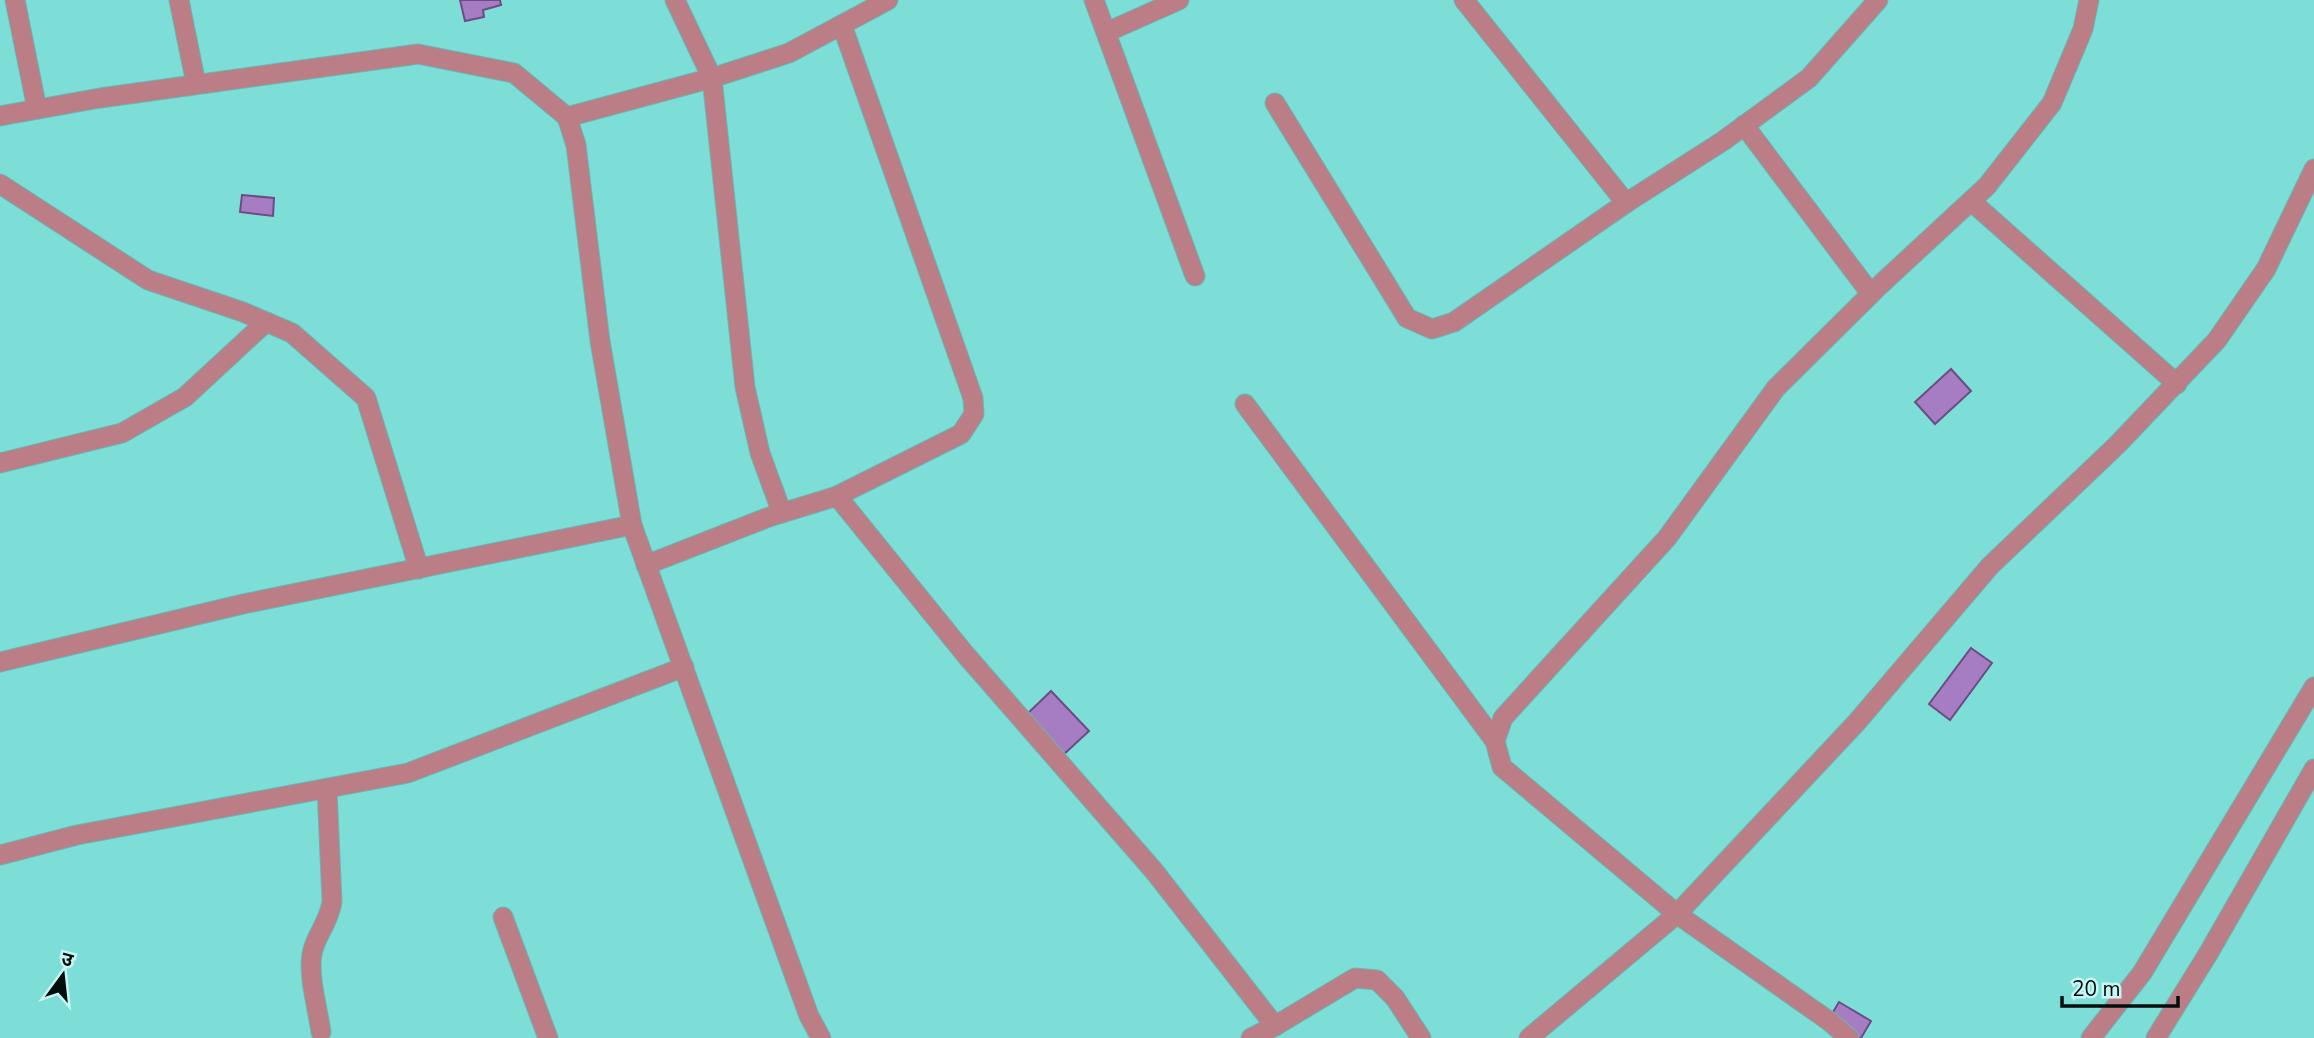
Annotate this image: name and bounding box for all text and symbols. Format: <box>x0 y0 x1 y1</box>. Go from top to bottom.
north arrow <box>28 940 98 1010</box>
text: उ <box>58 946 77 974</box>
scale bar <box>2062 964 2178 1008</box>
text: 20 m <box>2072 975 2121 1003</box>

